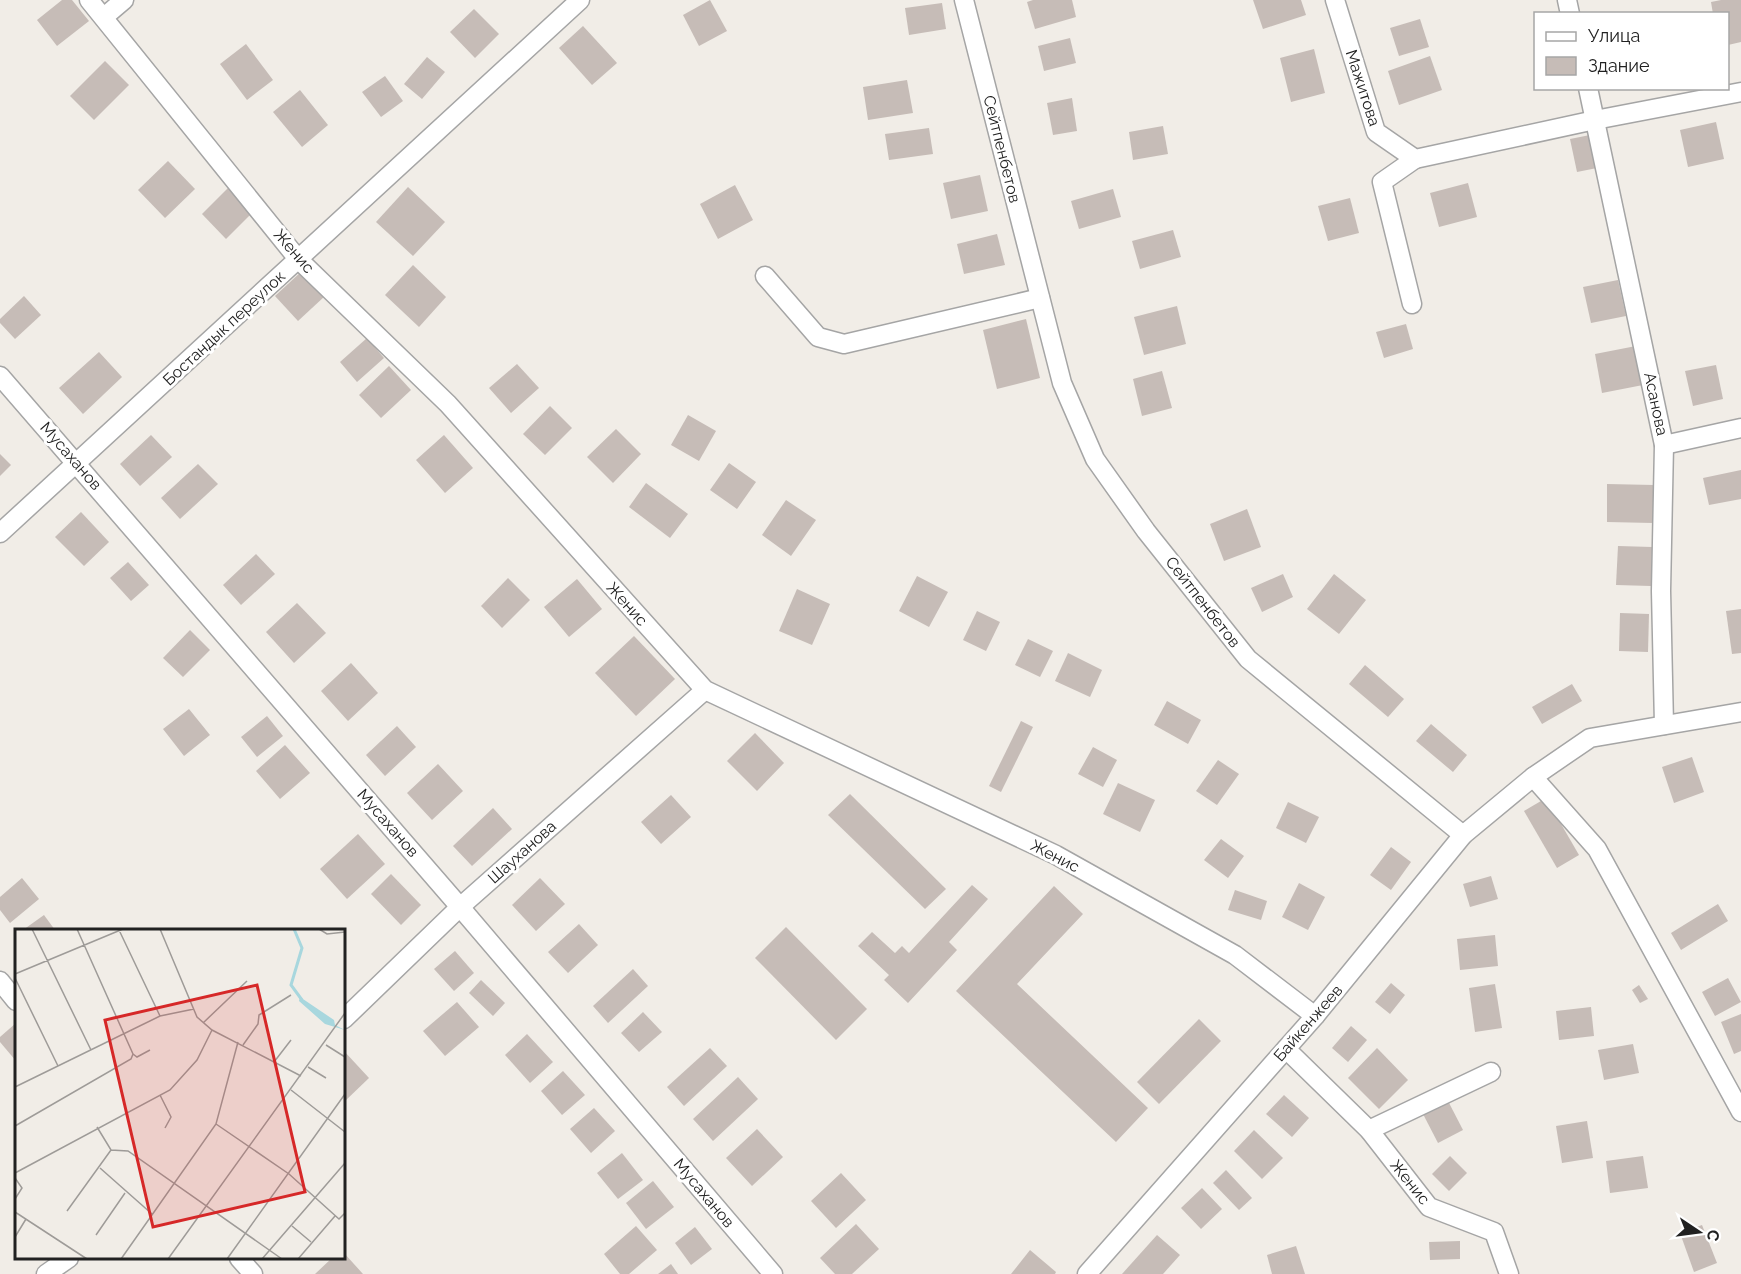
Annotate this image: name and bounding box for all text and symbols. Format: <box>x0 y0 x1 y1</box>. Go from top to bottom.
legend <box>1534 12 1729 90</box>
text: Улица <box>1588 25 1640 46</box>
street label: Мажитова <box>1342 47 1384 129</box>
text: Здание <box>1588 55 1650 76</box>
street label: Сейтпенбетов <box>979 93 1025 205</box>
street label: Женис <box>270 225 318 277</box>
street label: Бостандык переулок <box>159 266 289 390</box>
street label: Асанова <box>1640 371 1672 437</box>
street label: Мусаханов <box>36 418 106 494</box>
street label: Сейтпенбетов <box>1162 553 1244 651</box>
street label: Женис <box>602 578 652 630</box>
street label: Мусаханов <box>353 785 423 861</box>
street label: Шауханова <box>484 816 560 888</box>
street label: Женис <box>1027 836 1083 876</box>
inset map <box>15 929 345 1259</box>
street label: Байкенжеев <box>1270 981 1346 1065</box>
street label: Мусаханов <box>670 1155 738 1231</box>
street label: Женис <box>1386 1156 1434 1208</box>
north arrow <box>1669 1202 1729 1262</box>
text: С <box>1703 1228 1724 1243</box>

